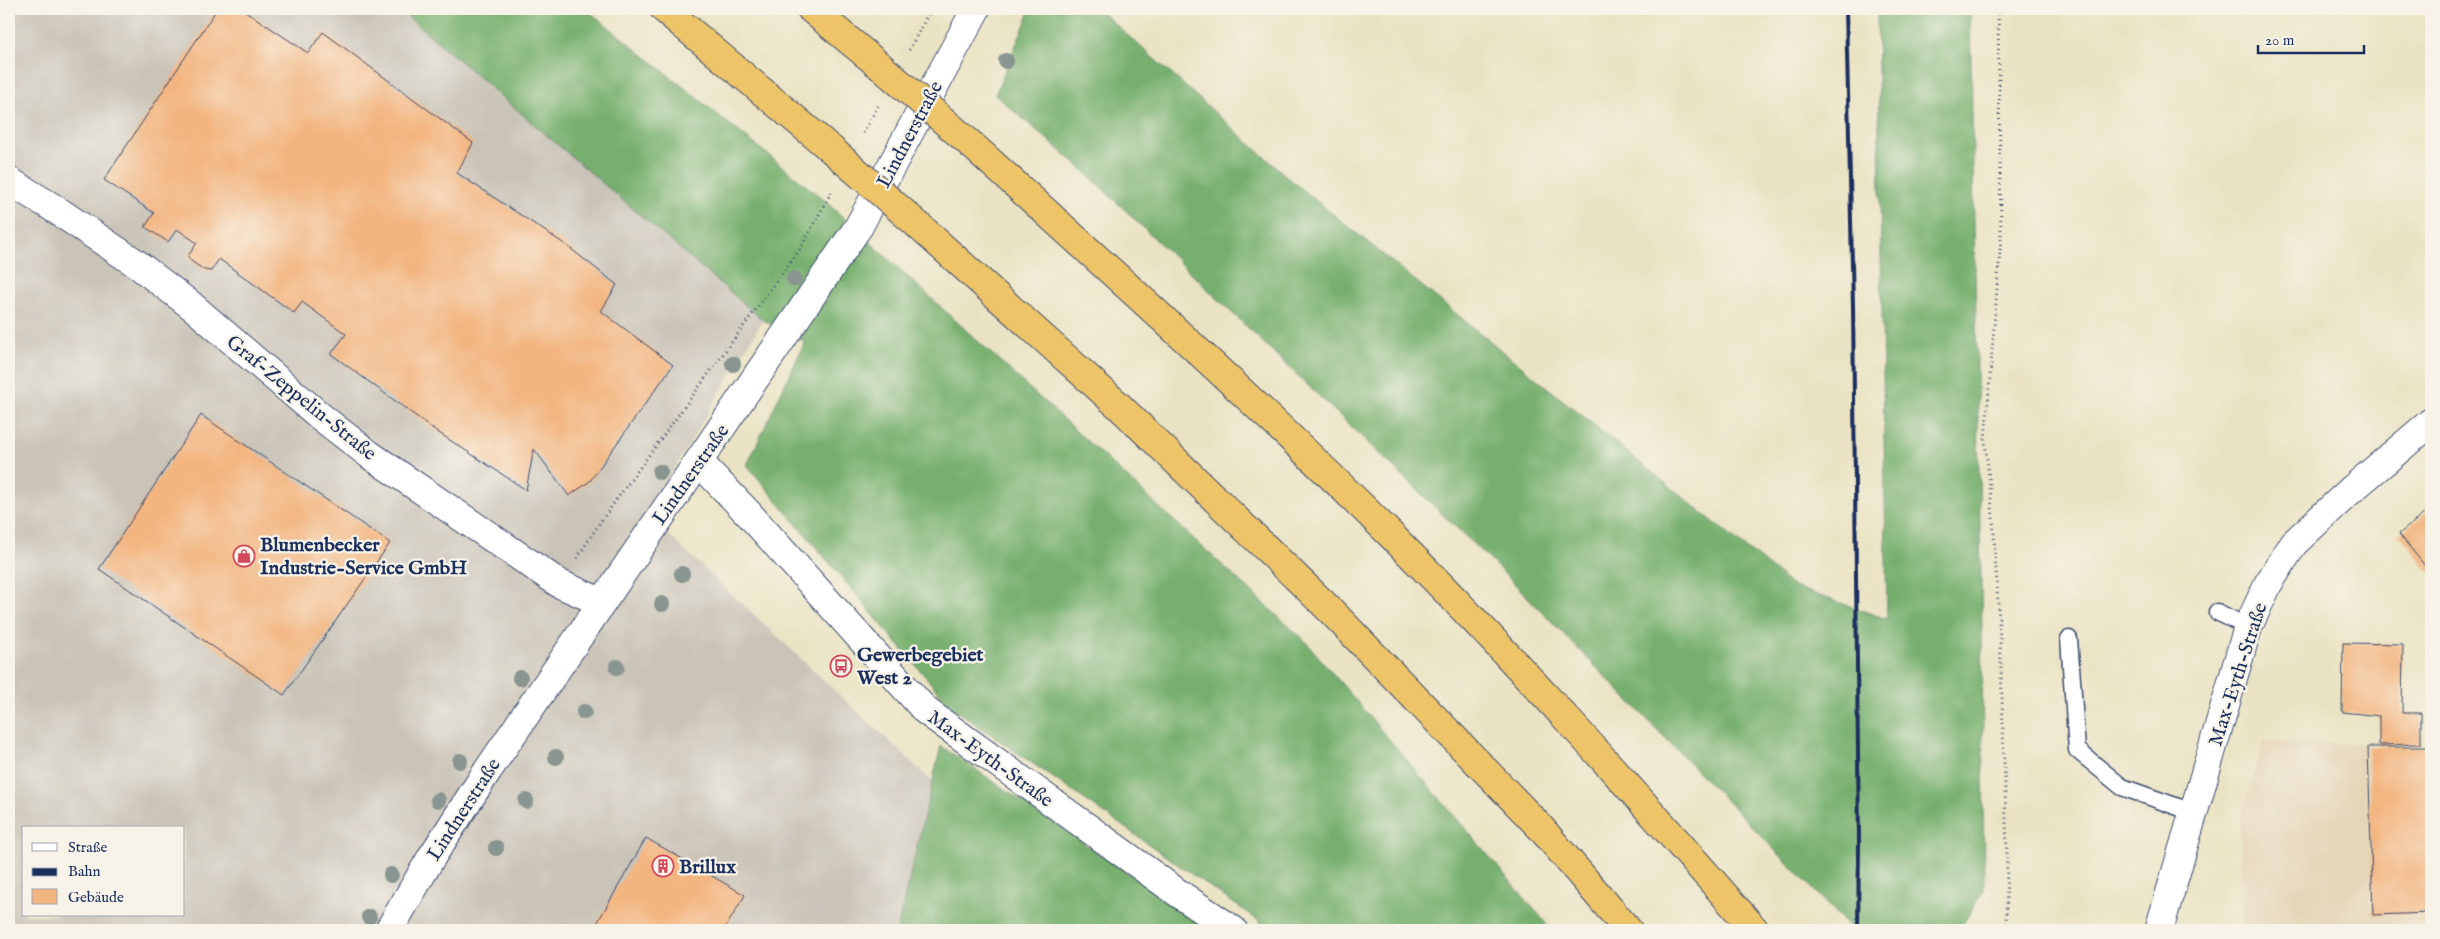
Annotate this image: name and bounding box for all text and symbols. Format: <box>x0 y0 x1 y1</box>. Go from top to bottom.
scale bar <box>2258 22 2364 54</box>
text: 20 m <box>2265 31 2295 50</box>
street label: Lindnerstraße <box>872 77 949 192</box>
street label: Graf-Zeppelin-Straße <box>221 330 381 466</box>
street label: Lindnerstraße <box>647 420 735 530</box>
place label: Blumenbecker Industrie-Service GmbH <box>260 533 467 581</box>
shop icon: Blumenbecker Industrie-Service GmbH <box>232 544 256 568</box>
street label: Max-Eyth-Straße <box>2203 600 2273 749</box>
place label: Gewerbegebiet West 2 <box>856 643 984 691</box>
bus stop icon: Gewerbegebiet West 2 <box>829 654 853 678</box>
street label: Max-Eyth-Straße <box>922 705 1058 813</box>
street label: Lindnerstraße <box>422 754 507 866</box>
legend <box>22 826 185 916</box>
text: Straße <box>68 838 108 857</box>
building icon: Brillux <box>651 854 675 878</box>
place label: Brillux <box>679 855 736 880</box>
text: Bahn <box>68 862 100 881</box>
text: Gebäude <box>68 888 124 907</box>

